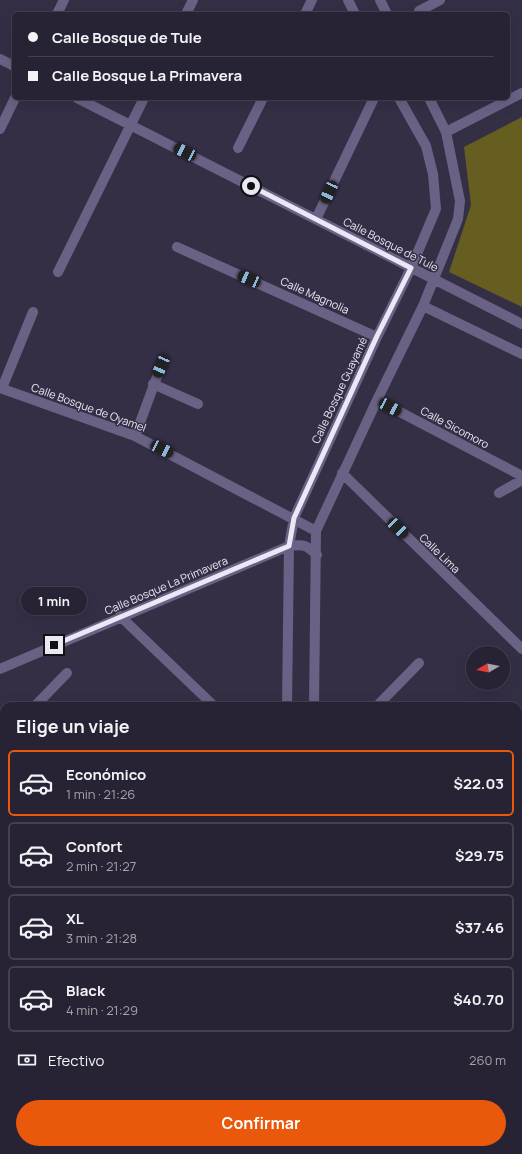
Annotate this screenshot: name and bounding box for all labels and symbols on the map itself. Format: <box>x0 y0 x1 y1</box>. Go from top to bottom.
car <box>172 141 198 163</box>
route start <box>242 177 260 195</box>
car <box>318 179 340 205</box>
street label: Calle Bosque de Tule <box>341 213 442 275</box>
car <box>236 269 262 289</box>
street label: Calle Magnolia <box>278 273 352 317</box>
street label: Calle Bosque Guayamé <box>308 334 371 446</box>
car <box>151 353 171 379</box>
street label: Calle Bosque de Oyamel <box>29 379 149 435</box>
car <box>377 396 403 418</box>
street label: Calle Sicomoro <box>418 403 492 452</box>
car <box>149 438 175 460</box>
car <box>385 515 411 541</box>
street label: Calle Lima <box>416 530 464 576</box>
street label: Calle Bosque La Primavera <box>102 552 230 618</box>
callout: 1 min <box>21 587 87 615</box>
route end <box>45 636 63 654</box>
north arrow <box>466 646 510 690</box>

